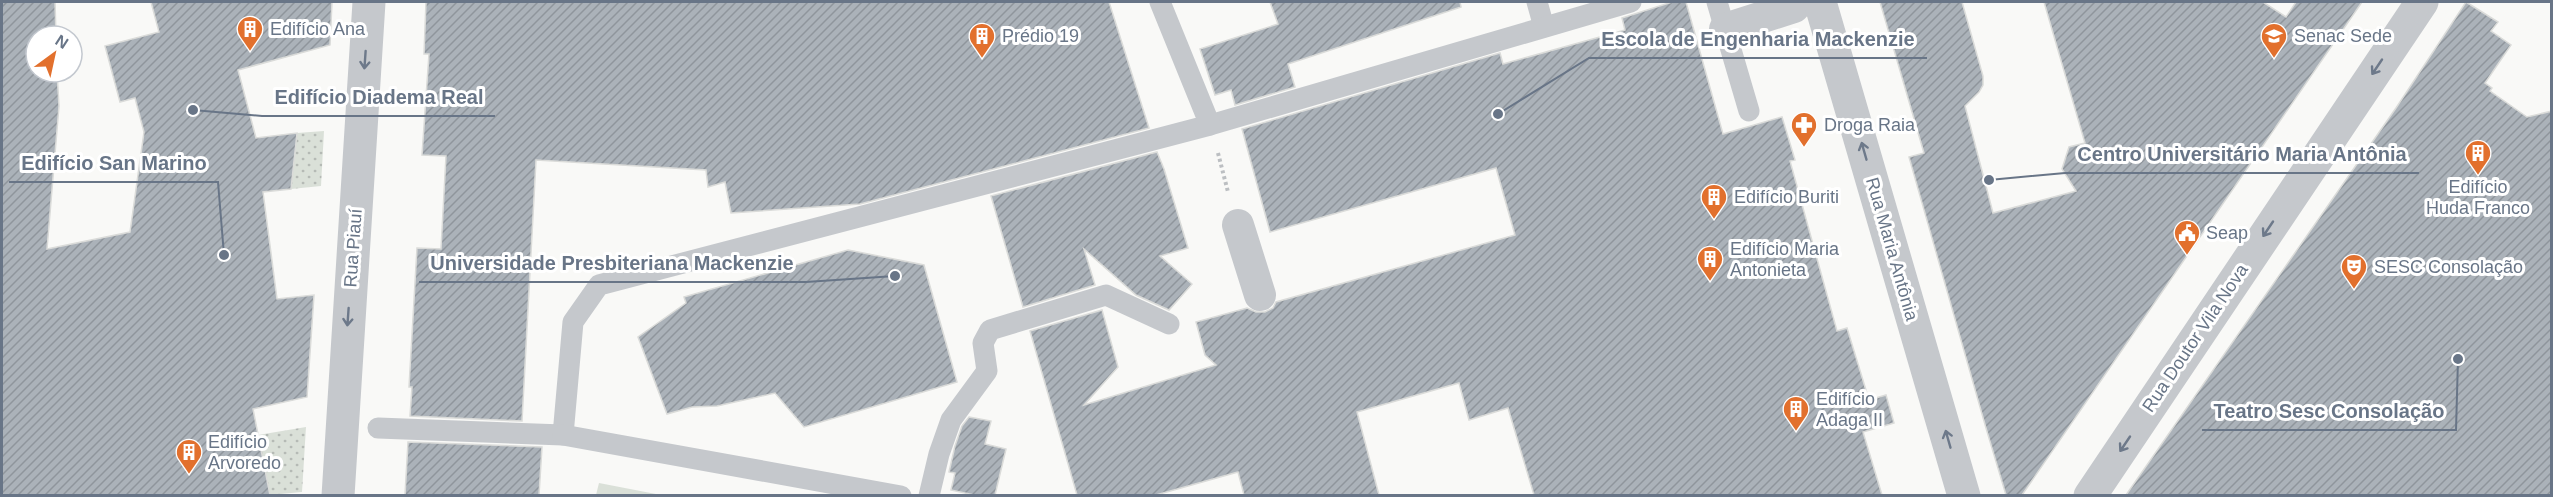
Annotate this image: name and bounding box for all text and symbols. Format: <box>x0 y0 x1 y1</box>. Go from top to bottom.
building icon: Edifício Ana <box>235 14 265 52</box>
place label: Edifício Ana <box>270 19 366 39</box>
callout: Escola de Engenharia Mackenzie <box>1589 20 1927 58</box>
building icon: Prédio 19 <box>967 21 997 59</box>
school or university icon: Senac Sede <box>2259 21 2289 59</box>
north arrow <box>24 24 84 84</box>
place label: Prédio 19 <box>1002 26 1079 46</box>
place label: Senac Sede <box>2294 26 2392 46</box>
text: Escola de Engenharia Mackenzie <box>1601 28 1915 50</box>
text: N <box>52 32 71 52</box>
one-way arrow <box>360 49 371 69</box>
one-way arrow <box>2371 59 2383 75</box>
callout: Edifício Diadema Real <box>262 78 495 116</box>
text: Edifício Diadema Real <box>275 86 483 108</box>
pharmacy icon: Droga Raia <box>1789 110 1819 148</box>
place label: Droga Raia <box>1824 115 1916 135</box>
callout: Centro Universitário Maria Antônia <box>2065 135 2419 173</box>
building icon: Edifício Huda Franco <box>2463 138 2493 176</box>
one-way arrow <box>1858 142 1869 161</box>
text: Centro Universitário Maria Antônia <box>2077 143 2408 165</box>
callout: Edifício San Marino <box>9 144 218 182</box>
text: Edifício San Marino <box>21 152 207 174</box>
street label: Rua Maria Antônia <box>1862 175 1922 324</box>
place label: Edifício Huda Franco <box>2426 177 2530 218</box>
building icon: Edifício Buriti <box>1699 182 1729 220</box>
place label: Edifício Buriti <box>1734 187 1839 207</box>
street label: Rua Piauí <box>340 208 366 288</box>
public building icon: Seap <box>2172 218 2202 256</box>
one-way arrow <box>2262 221 2275 238</box>
place label: Seap <box>2206 223 2248 243</box>
place label: Edifício Maria Antonieta <box>1730 239 1840 280</box>
callout: Universidade Presbiteriana Mackenzie <box>419 244 806 282</box>
building icon: Edifício Maria Antonieta <box>1695 244 1725 282</box>
text: Universidade Presbiteriana Mackenzie <box>430 252 794 274</box>
theatre icon: SESC Consolação <box>2339 252 2369 290</box>
place label: SESC Consolação <box>2374 257 2523 277</box>
street label: Rua Doutor Vila Nova <box>2138 260 2252 416</box>
one-way arrow <box>343 307 354 327</box>
place label: Edifício Adaga II <box>1816 389 1883 430</box>
callout: Teatro Sesc Consolação <box>2202 392 2456 430</box>
building icon: Edifício Adaga II <box>1781 394 1811 432</box>
text: Teatro Sesc Consolação <box>2214 400 2444 422</box>
one-way arrow <box>1942 430 1953 449</box>
place label: Edifício Arvoredo <box>208 432 281 473</box>
one-way arrow <box>2118 435 2131 452</box>
building icon: Edifício Arvoredo <box>174 437 204 475</box>

